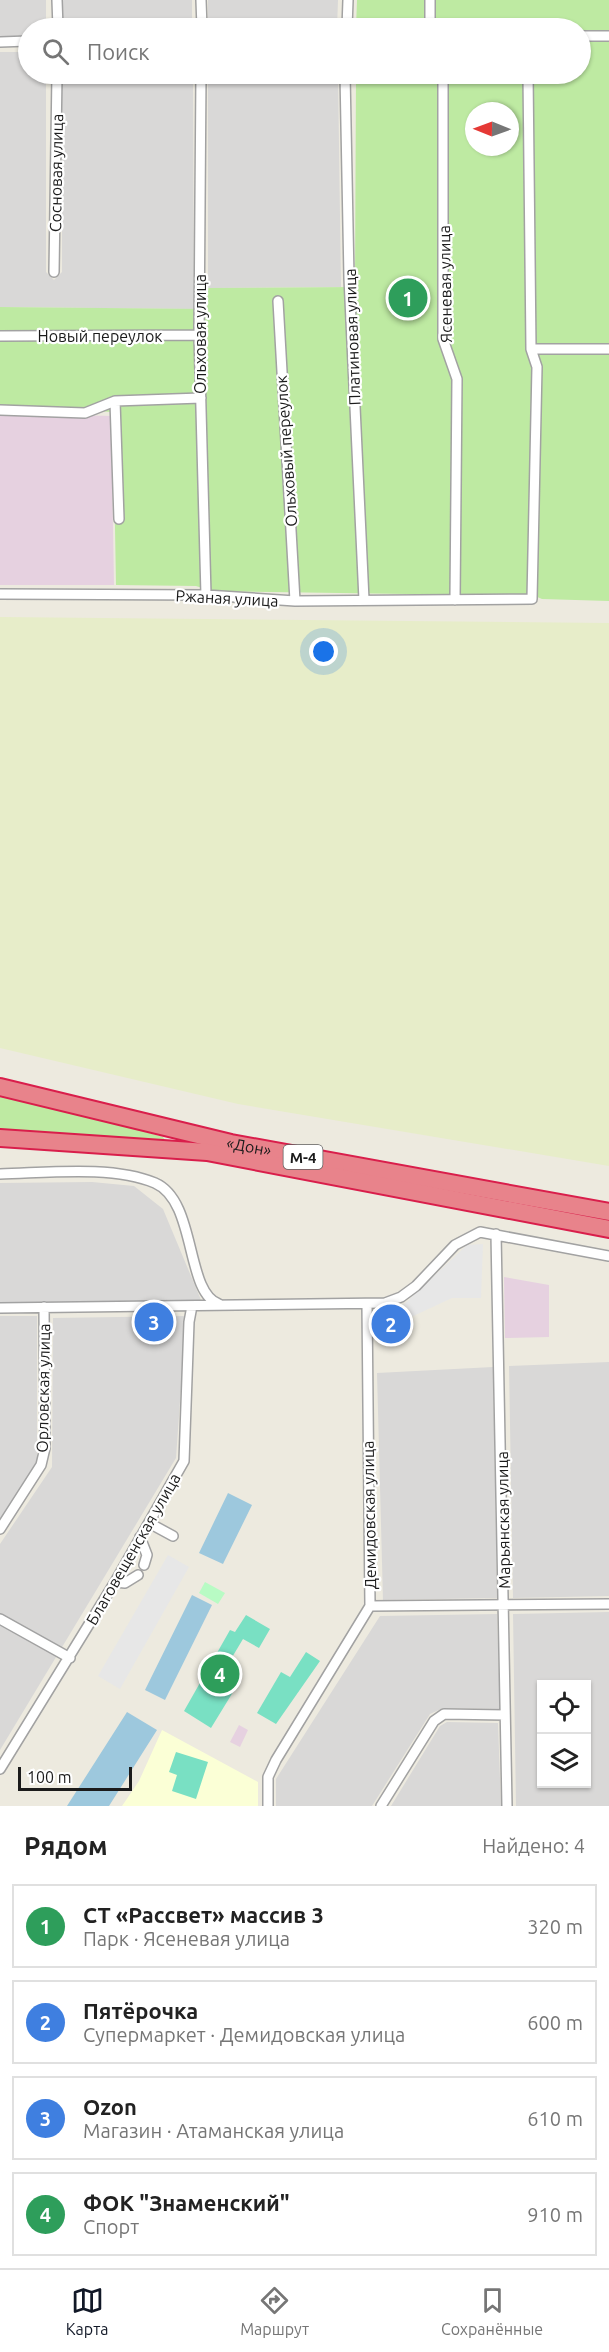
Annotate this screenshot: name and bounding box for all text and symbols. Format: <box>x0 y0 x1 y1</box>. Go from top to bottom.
search box <box>18 18 591 84</box>
icon: search <box>39 35 72 68</box>
text: Поиск <box>87 39 150 64</box>
north arrow <box>465 102 519 156</box>
street label: Сосновая улица <box>46 114 66 232</box>
street label: Ясеневая улица <box>435 225 455 343</box>
street label: Платиновая улица <box>341 268 363 406</box>
street label: Ольховая улица <box>191 274 209 394</box>
pin: 1 <box>388 276 428 320</box>
street label: Новый переулок <box>38 327 163 345</box>
street label: Ольховый переулок <box>272 375 300 527</box>
street label: Ржаная улица <box>175 586 279 610</box>
your location <box>309 637 338 666</box>
street label: «Дон» <box>225 1133 273 1159</box>
road number: М-4 <box>284 1145 322 1169</box>
pin: 3 <box>134 1300 174 1344</box>
pin: 2 <box>372 1302 410 1346</box>
street label: Орловская улица <box>33 1323 53 1453</box>
street label: Демидовская улица <box>359 1441 379 1589</box>
street label: Марьянская улица <box>493 1451 513 1589</box>
street label: Благовещенская улица <box>82 1470 184 1628</box>
pin: 4 <box>200 1652 240 1696</box>
map controls <box>537 1680 591 1788</box>
button: locate <box>537 1680 591 1734</box>
button: layers <box>537 1734 591 1788</box>
scale bar <box>18 1764 132 1792</box>
text: 100 m <box>27 1768 72 1786</box>
text: Рядом <box>24 1831 108 1860</box>
text: Найдено: 4 <box>482 1834 585 1857</box>
text: СТ «Рассвет» массив 3 <box>83 1902 324 1927</box>
text: 1 <box>40 1915 51 1938</box>
text: 320 m <box>527 1915 583 1938</box>
text: Парк · Ясеневая улица <box>83 1927 290 1950</box>
text: Пятёрочка <box>83 1998 198 2023</box>
text: 2 <box>40 2011 51 2034</box>
text: 600 m <box>527 2011 583 2034</box>
text: Супермаркет · Демидовская улица <box>83 2023 405 2046</box>
text: Ozon <box>83 2094 137 2119</box>
text: 3 <box>40 2107 51 2130</box>
text: 610 m <box>527 2107 583 2130</box>
text: Магазин · Атаманская улица <box>83 2119 344 2142</box>
text: ФОК "Знаменский" <box>83 2190 290 2215</box>
text: 4 <box>40 2203 51 2226</box>
text: 910 m <box>527 2203 583 2226</box>
text: Спорт <box>83 2215 139 2238</box>
tab: Карта <box>66 2284 108 2338</box>
tab: Маршрут <box>240 2284 309 2338</box>
tab: Сохранённые <box>441 2284 543 2338</box>

